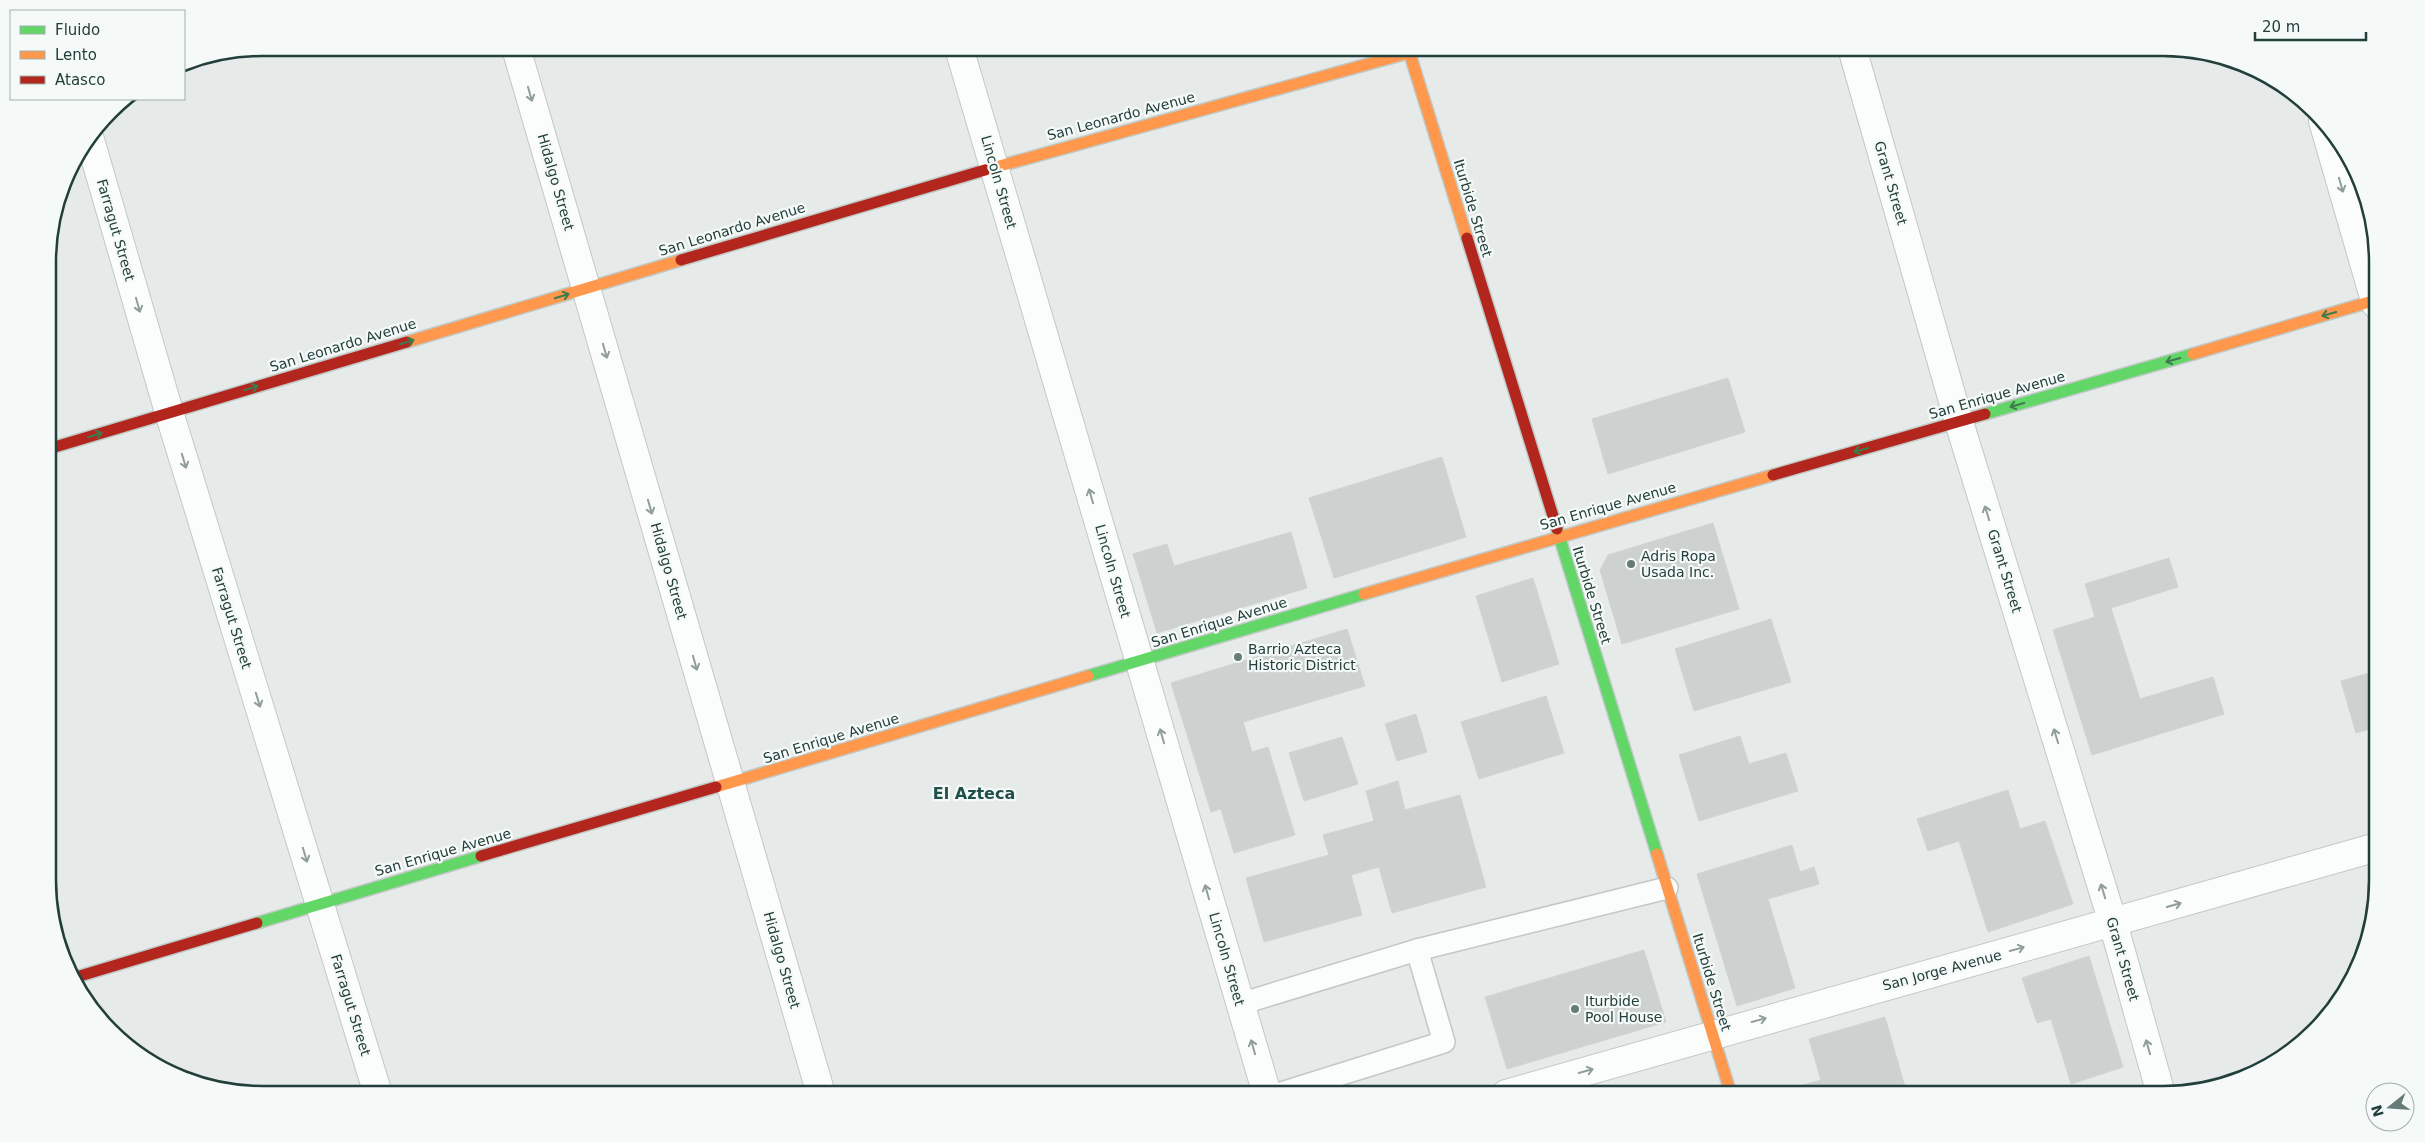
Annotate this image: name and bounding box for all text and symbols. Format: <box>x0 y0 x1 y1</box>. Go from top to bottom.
legend <box>10 10 185 100</box>
scale bar <box>2255 10 2366 42</box>
text: 20 m <box>2262 18 2300 36</box>
text: Fluido <box>55 21 100 39</box>
text: Lento <box>55 46 97 64</box>
text: Atasco <box>55 71 105 89</box>
one-way arrow <box>526 86 535 102</box>
street label: San Leonardo Avenue <box>1045 89 1197 143</box>
street label: Hidalgo Street <box>534 132 578 233</box>
street label: Lincoln Street <box>978 133 1020 231</box>
street label: Grant Street <box>1871 139 1911 227</box>
street label: Iturbide Street <box>1451 157 1496 259</box>
one-way arrow <box>2337 176 2347 192</box>
street label: Farragut Street <box>94 177 138 283</box>
street label: San Leonardo Avenue <box>657 199 807 259</box>
one-way arrow <box>554 290 570 300</box>
one-way arrow <box>134 296 143 312</box>
one-way arrow <box>2321 310 2337 320</box>
street label: San Leonardo Avenue <box>268 315 418 375</box>
one-way arrow <box>398 336 414 346</box>
one-way arrow <box>600 343 610 359</box>
one-way arrow <box>2166 355 2182 365</box>
street label: San Enrique Avenue <box>1927 368 2067 422</box>
one-way arrow <box>242 383 258 393</box>
one-way arrow <box>2010 401 2026 411</box>
one-way arrow <box>87 429 103 439</box>
one-way arrow <box>1853 446 1869 455</box>
one-way arrow <box>180 452 190 468</box>
street label: San Enrique Avenue <box>1538 479 1678 533</box>
one-way arrow <box>1086 488 1096 504</box>
one-way arrow <box>646 499 656 515</box>
one-way arrow <box>1982 506 1991 522</box>
street label: Hidalgo Street <box>647 521 691 622</box>
street label: Lincoln Street <box>1092 522 1134 620</box>
street label: Grant Street <box>1985 527 2025 615</box>
street label: Iturbide Street <box>1570 544 1615 646</box>
place label: Adris Ropa Usada Inc. <box>1641 548 1716 580</box>
marker: Adris Ropa Usada Inc. <box>1625 558 1637 570</box>
street label: Farragut Street <box>209 565 255 671</box>
street label: San Enrique Avenue <box>1149 594 1289 650</box>
place label: Barrio Azteca Historic District <box>1248 641 1356 673</box>
marker: Barrio Azteca Historic District <box>1232 651 1244 663</box>
one-way arrow <box>691 655 701 671</box>
one-way arrow <box>253 691 263 707</box>
street label: San Enrique Avenue <box>761 710 901 766</box>
one-way arrow <box>1156 728 1166 744</box>
one-way arrow <box>2050 728 2060 744</box>
district label: El Azteca <box>933 784 1015 803</box>
street label: San Enrique Avenue <box>373 825 513 879</box>
one-way arrow <box>301 847 311 863</box>
one-way arrow <box>2098 883 2108 899</box>
one-way arrow <box>1202 884 1212 900</box>
one-way arrow <box>2165 900 2181 910</box>
street label: Hidalgo Street <box>760 910 804 1011</box>
street label: Lincoln Street <box>1206 910 1248 1008</box>
street label: Grant Street <box>2103 915 2143 1003</box>
street label: Iturbide Street <box>1690 931 1735 1033</box>
one-way arrow <box>2009 944 2025 954</box>
street label: San Jorge Avenue <box>1881 946 2003 994</box>
street label: Farragut Street <box>328 952 374 1058</box>
place label: Iturbide Pool House <box>1585 993 1662 1025</box>
marker: Iturbide Pool House <box>1569 1003 1581 1015</box>
one-way arrow <box>1751 1015 1767 1025</box>
one-way arrow <box>1248 1040 1258 1056</box>
one-way arrow <box>2143 1040 2153 1056</box>
one-way arrow <box>1578 1065 1594 1075</box>
north arrow <box>2365 1082 2415 1132</box>
text: N <box>2368 1103 2387 1119</box>

